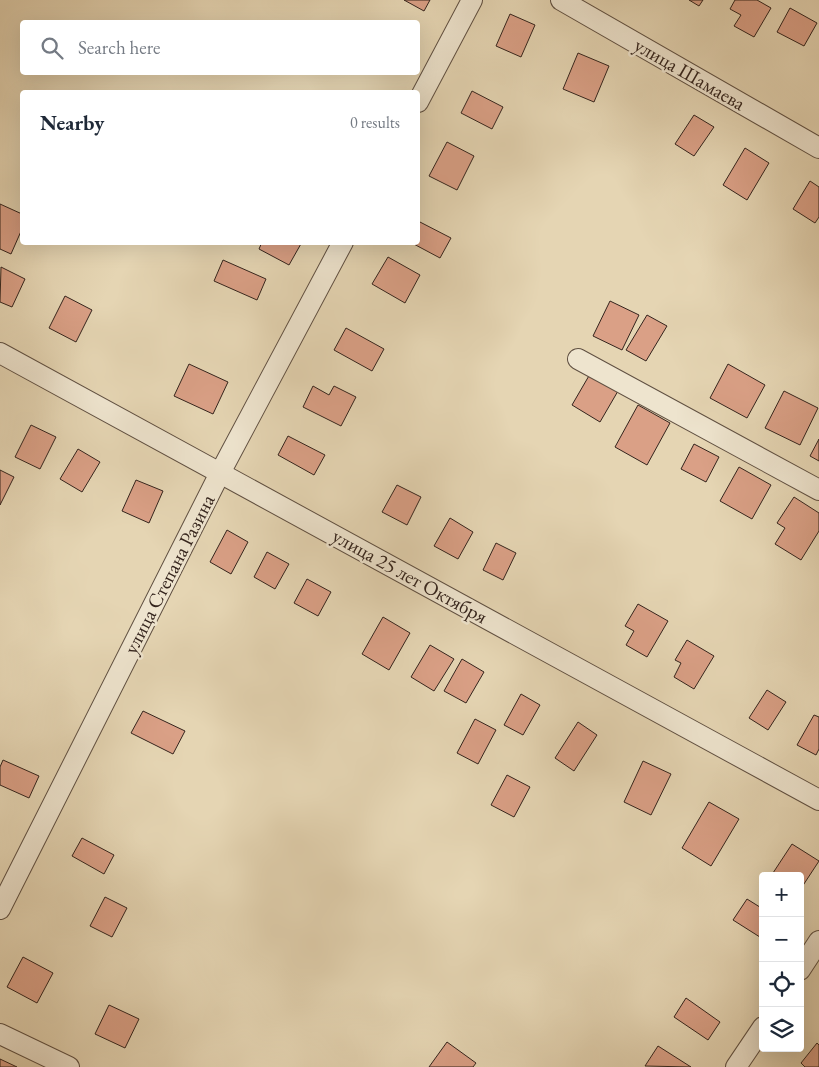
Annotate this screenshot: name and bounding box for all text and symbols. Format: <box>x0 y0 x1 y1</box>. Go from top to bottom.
search box <box>20 20 420 75</box>
street label: улица Шамаева <box>630 32 750 116</box>
icon: search <box>38 34 66 62</box>
text: Search here <box>78 35 160 60</box>
text: Nearby <box>40 109 104 136</box>
text: 0 results <box>350 112 400 133</box>
street label: улица Степана Разина <box>118 490 220 658</box>
street label: улица 25 лет Октября <box>328 523 492 629</box>
map controls <box>759 872 804 1052</box>
button: + <box>759 872 804 917</box>
button: − <box>759 917 804 962</box>
button: locate <box>759 962 804 1007</box>
button: layers <box>759 1007 804 1052</box>

